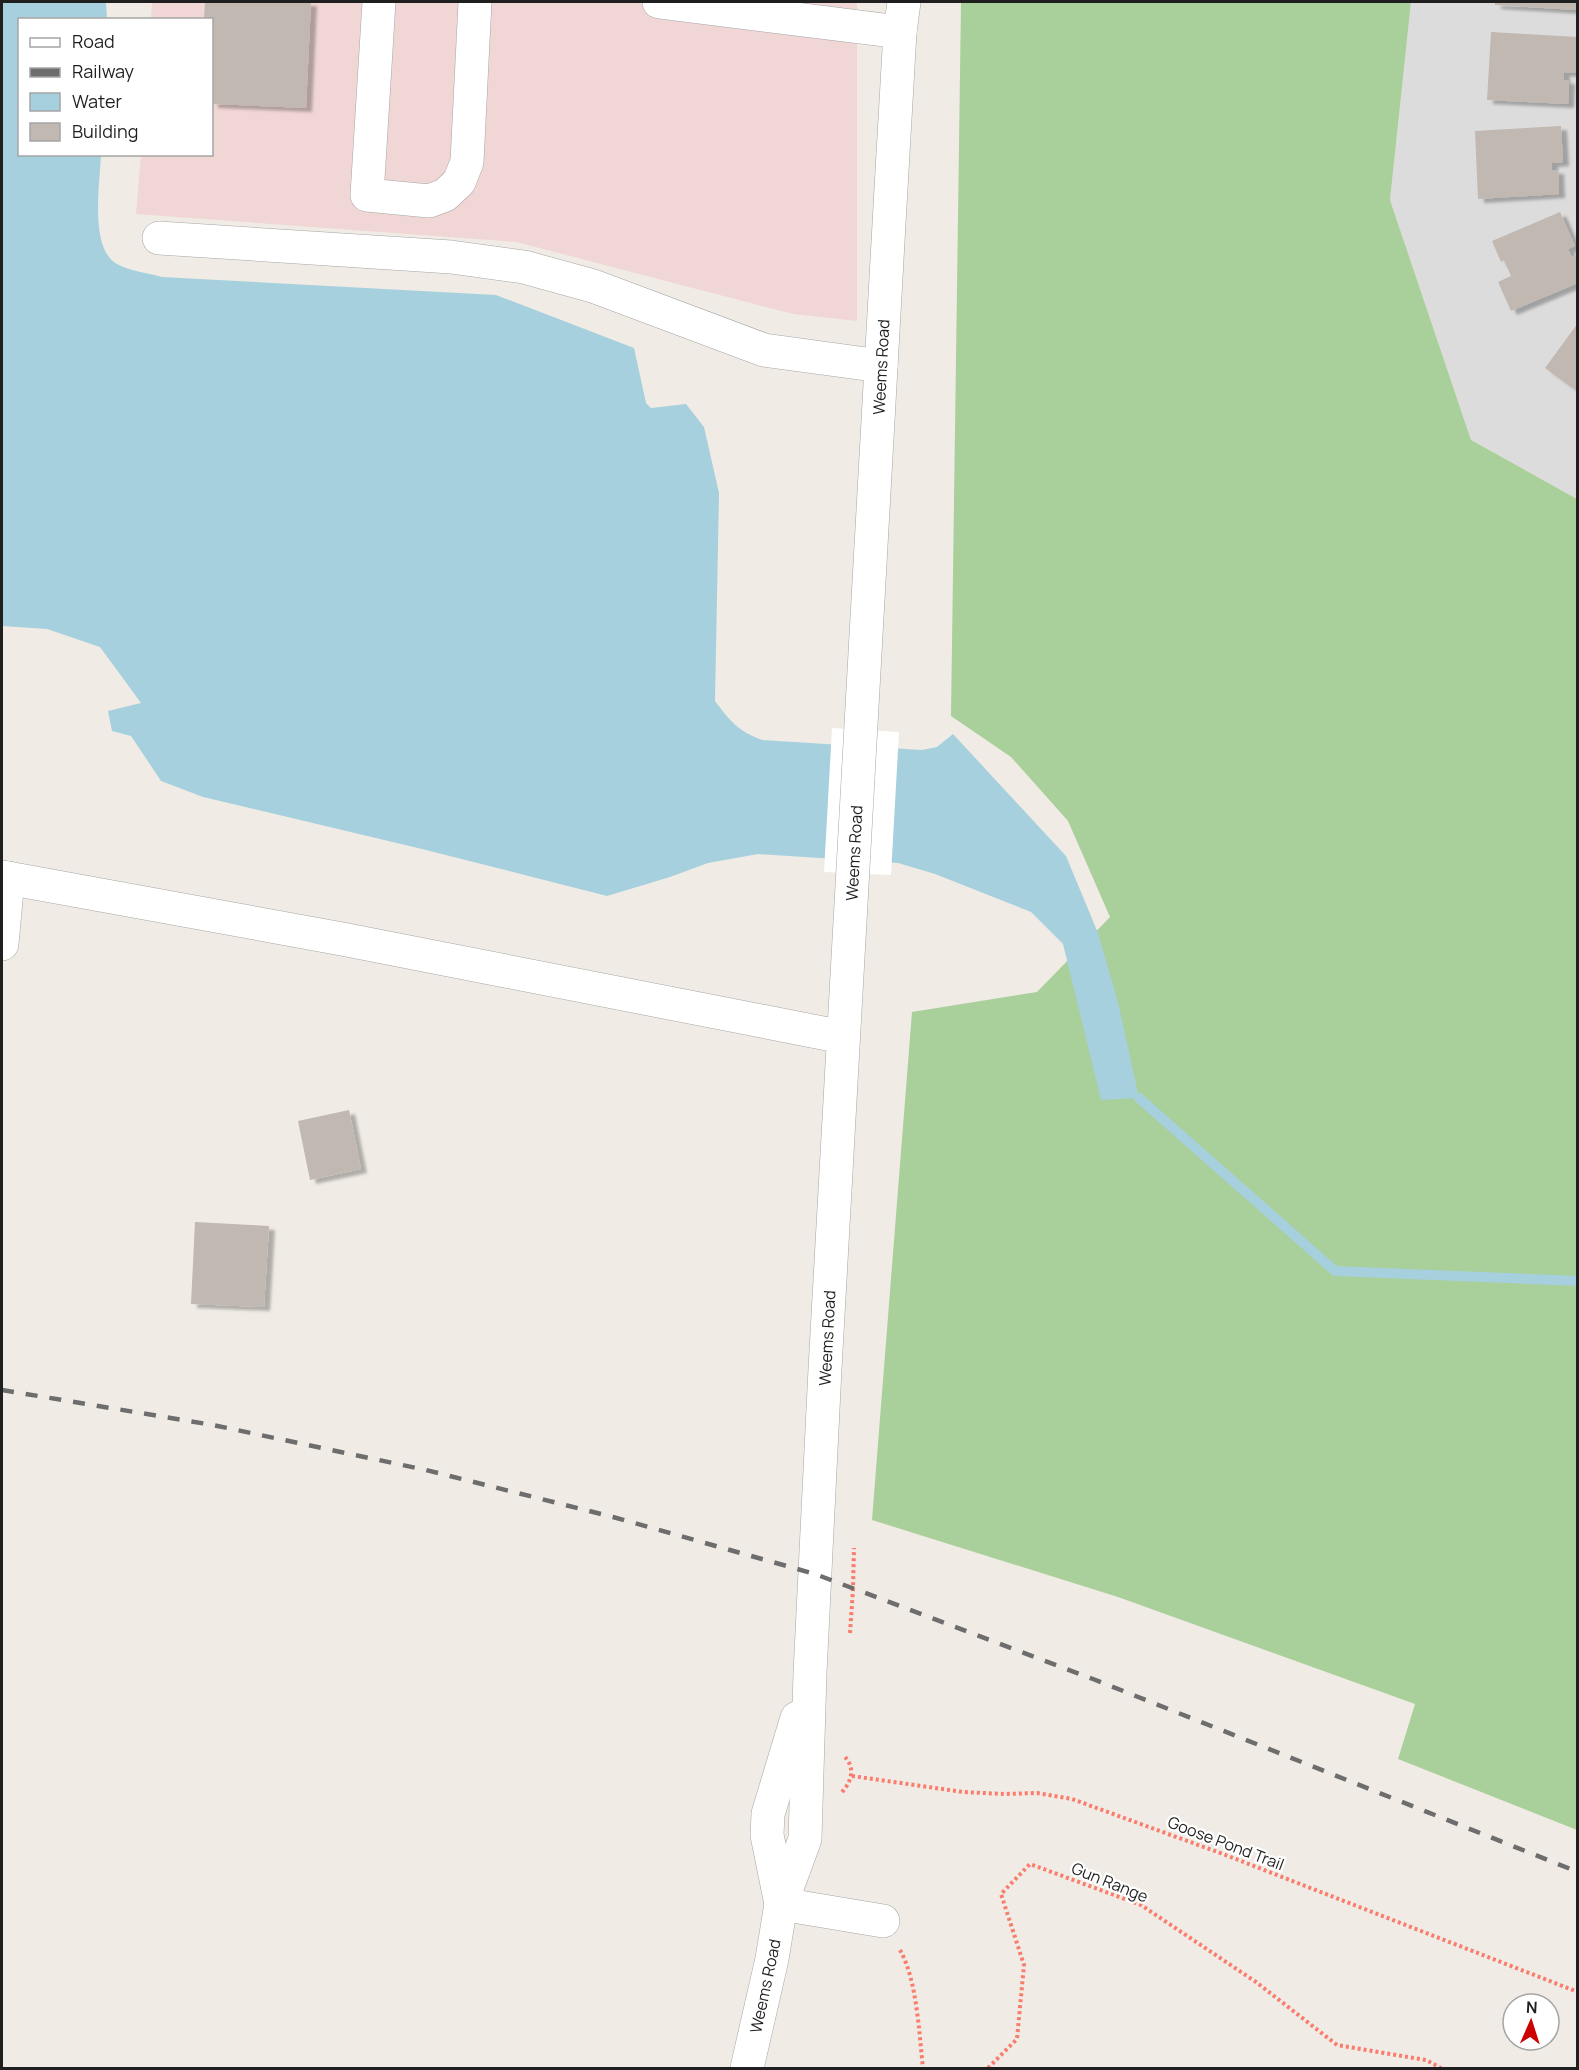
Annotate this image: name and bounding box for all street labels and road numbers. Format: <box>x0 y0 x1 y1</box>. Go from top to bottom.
street label: Weems Road <box>868 319 894 415</box>
street label: Weems Road <box>841 805 867 901</box>
street label: Weems Road <box>814 1290 840 1386</box>
street label: Goose Pond Trail <box>1165 1811 1287 1875</box>
street label: Gun Range <box>1068 1857 1152 1907</box>
street label: Weems Road <box>744 1937 786 2035</box>

